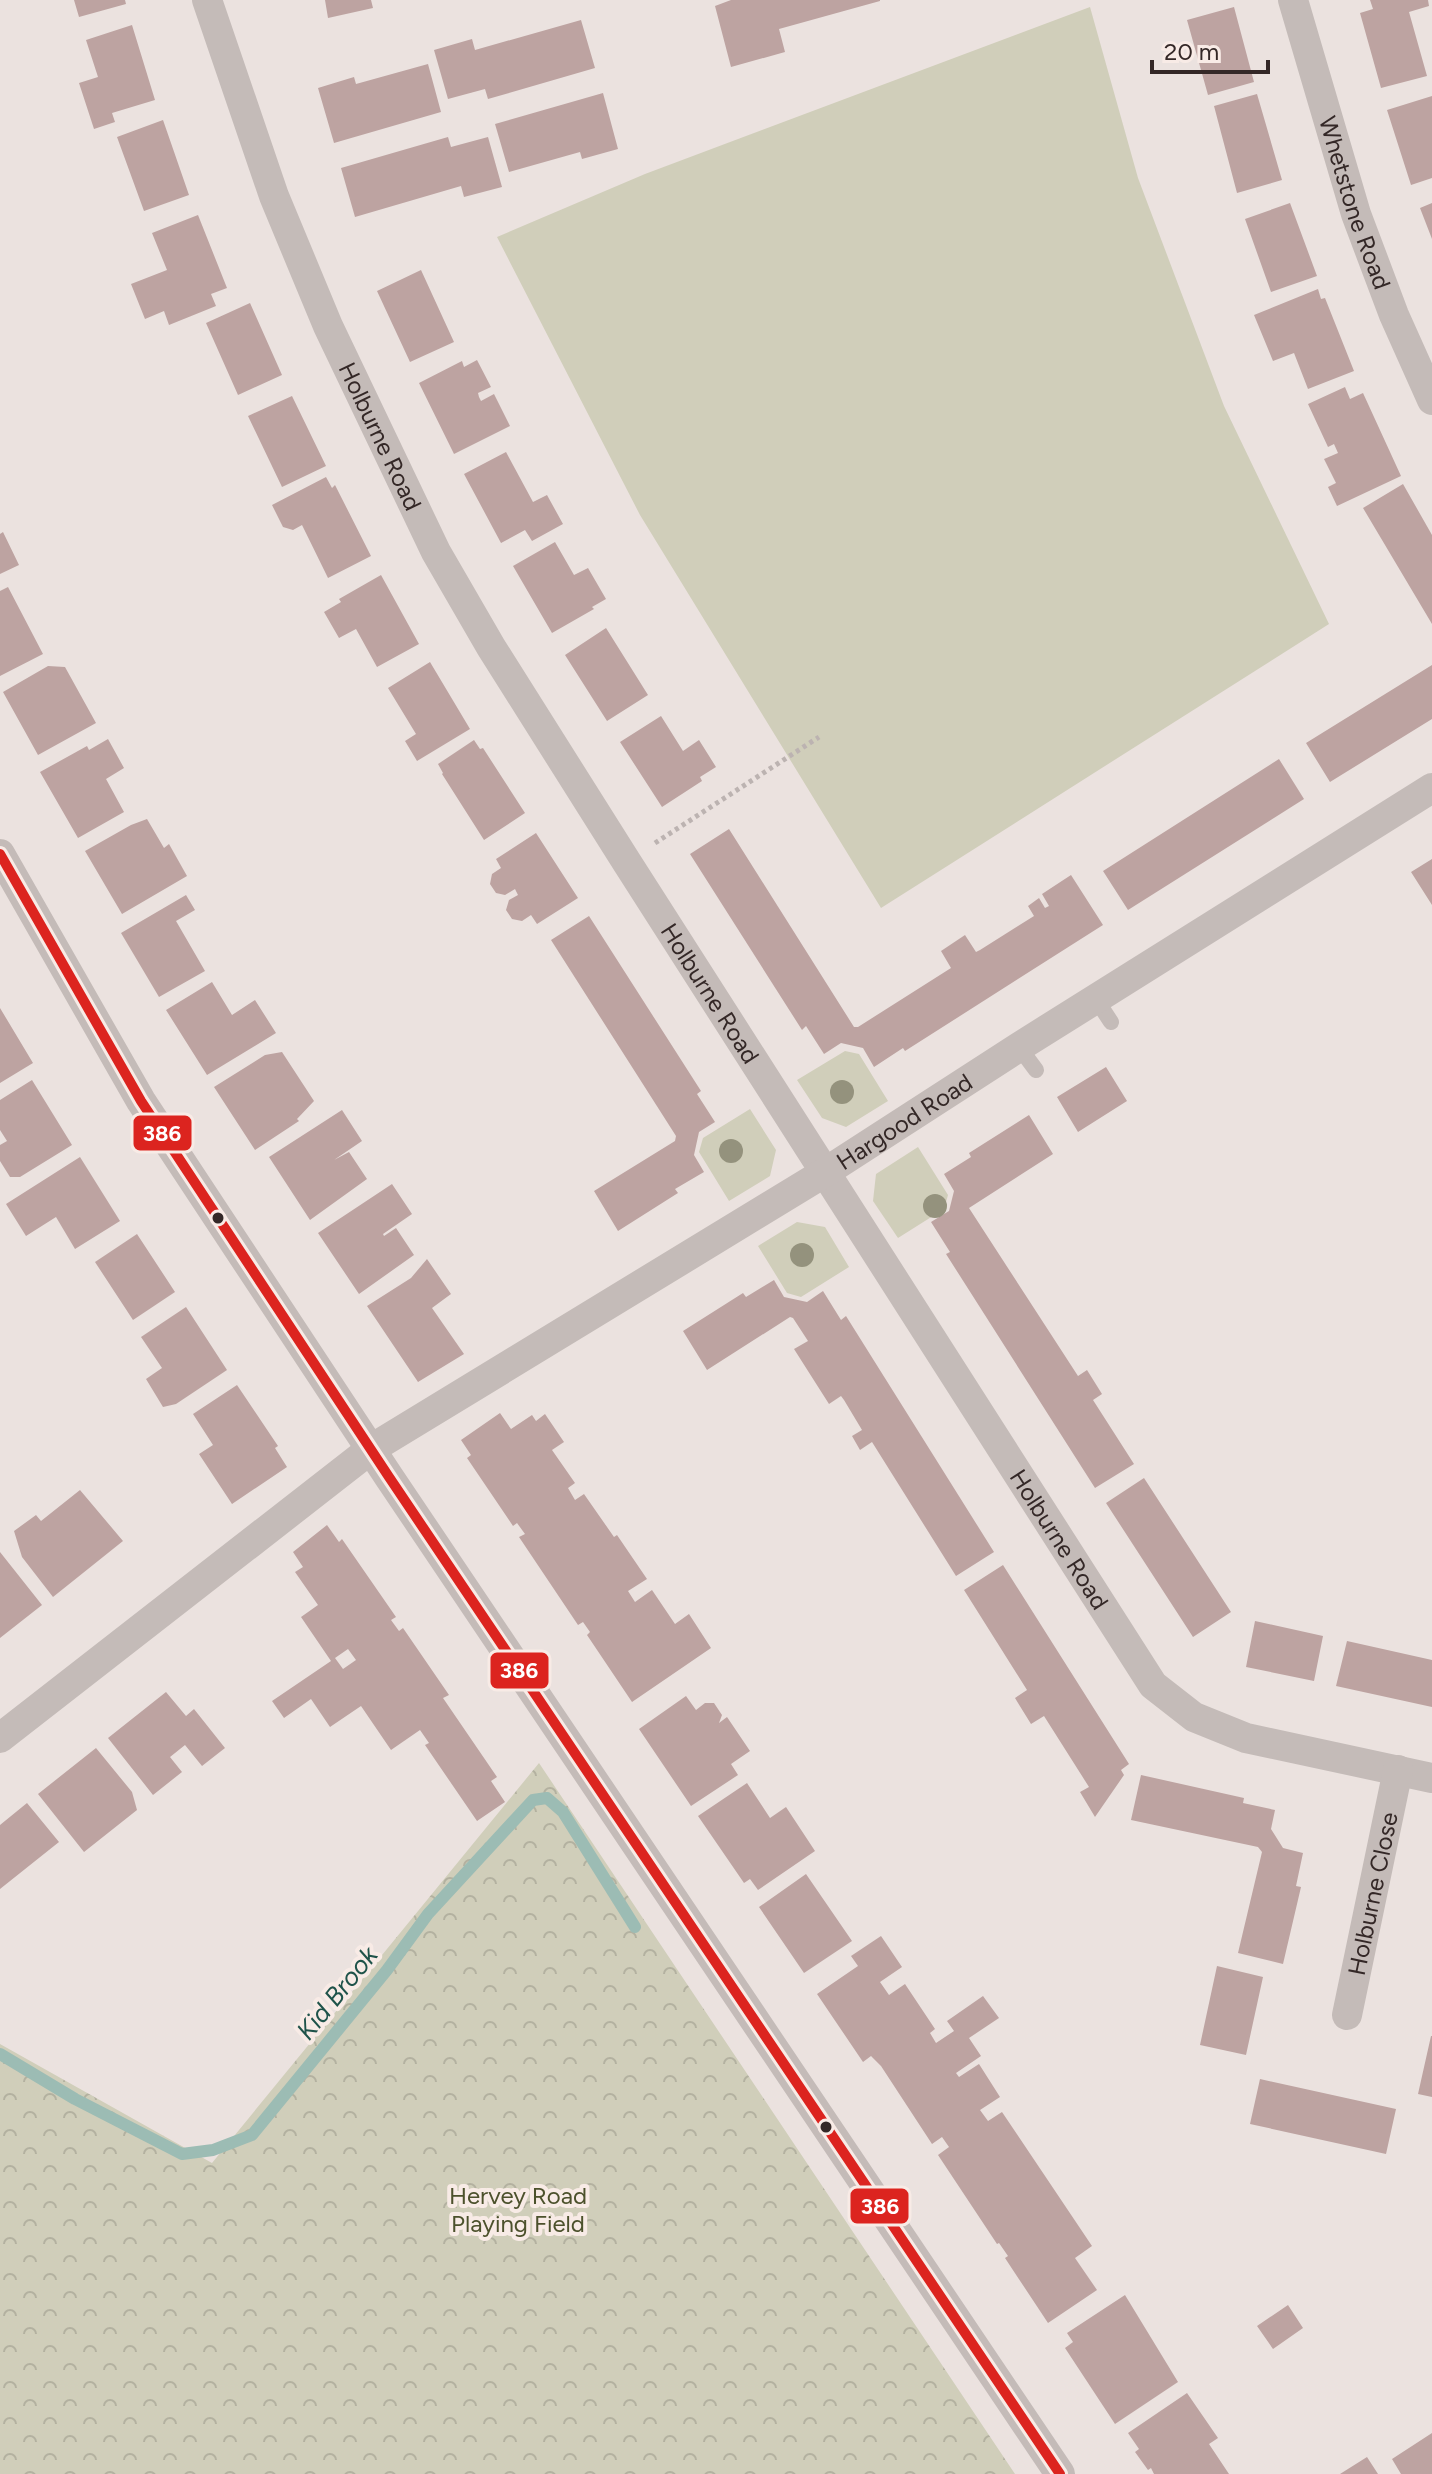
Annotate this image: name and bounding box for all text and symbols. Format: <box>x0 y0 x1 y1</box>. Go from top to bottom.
scale bar <box>1152 24 1268 74</box>
text: 20 m <box>1164 37 1219 66</box>
street label: Whetstone Road <box>1313 113 1397 293</box>
street label: Holburne Road <box>333 357 428 515</box>
street label: Holburne Road <box>655 918 766 1069</box>
street label: Hargood Road <box>831 1067 977 1176</box>
line badge: 386 <box>132 1114 193 1152</box>
text: 386 <box>143 1120 181 1147</box>
unlabelled marker <box>210 1210 226 1226</box>
street label: Holburne Road <box>1004 1464 1115 1614</box>
line badge: 386 <box>489 1651 550 1690</box>
text: 386 <box>500 1657 538 1684</box>
street label: Holburne Close <box>1341 1809 1403 1978</box>
water label: Kid Brook <box>290 1939 385 2046</box>
unlabelled marker <box>818 2119 834 2135</box>
park label: Hervey Road Playing Field <box>449 2181 587 2238</box>
line badge: 386 <box>849 2187 910 2225</box>
text: 386 <box>861 2193 899 2220</box>

